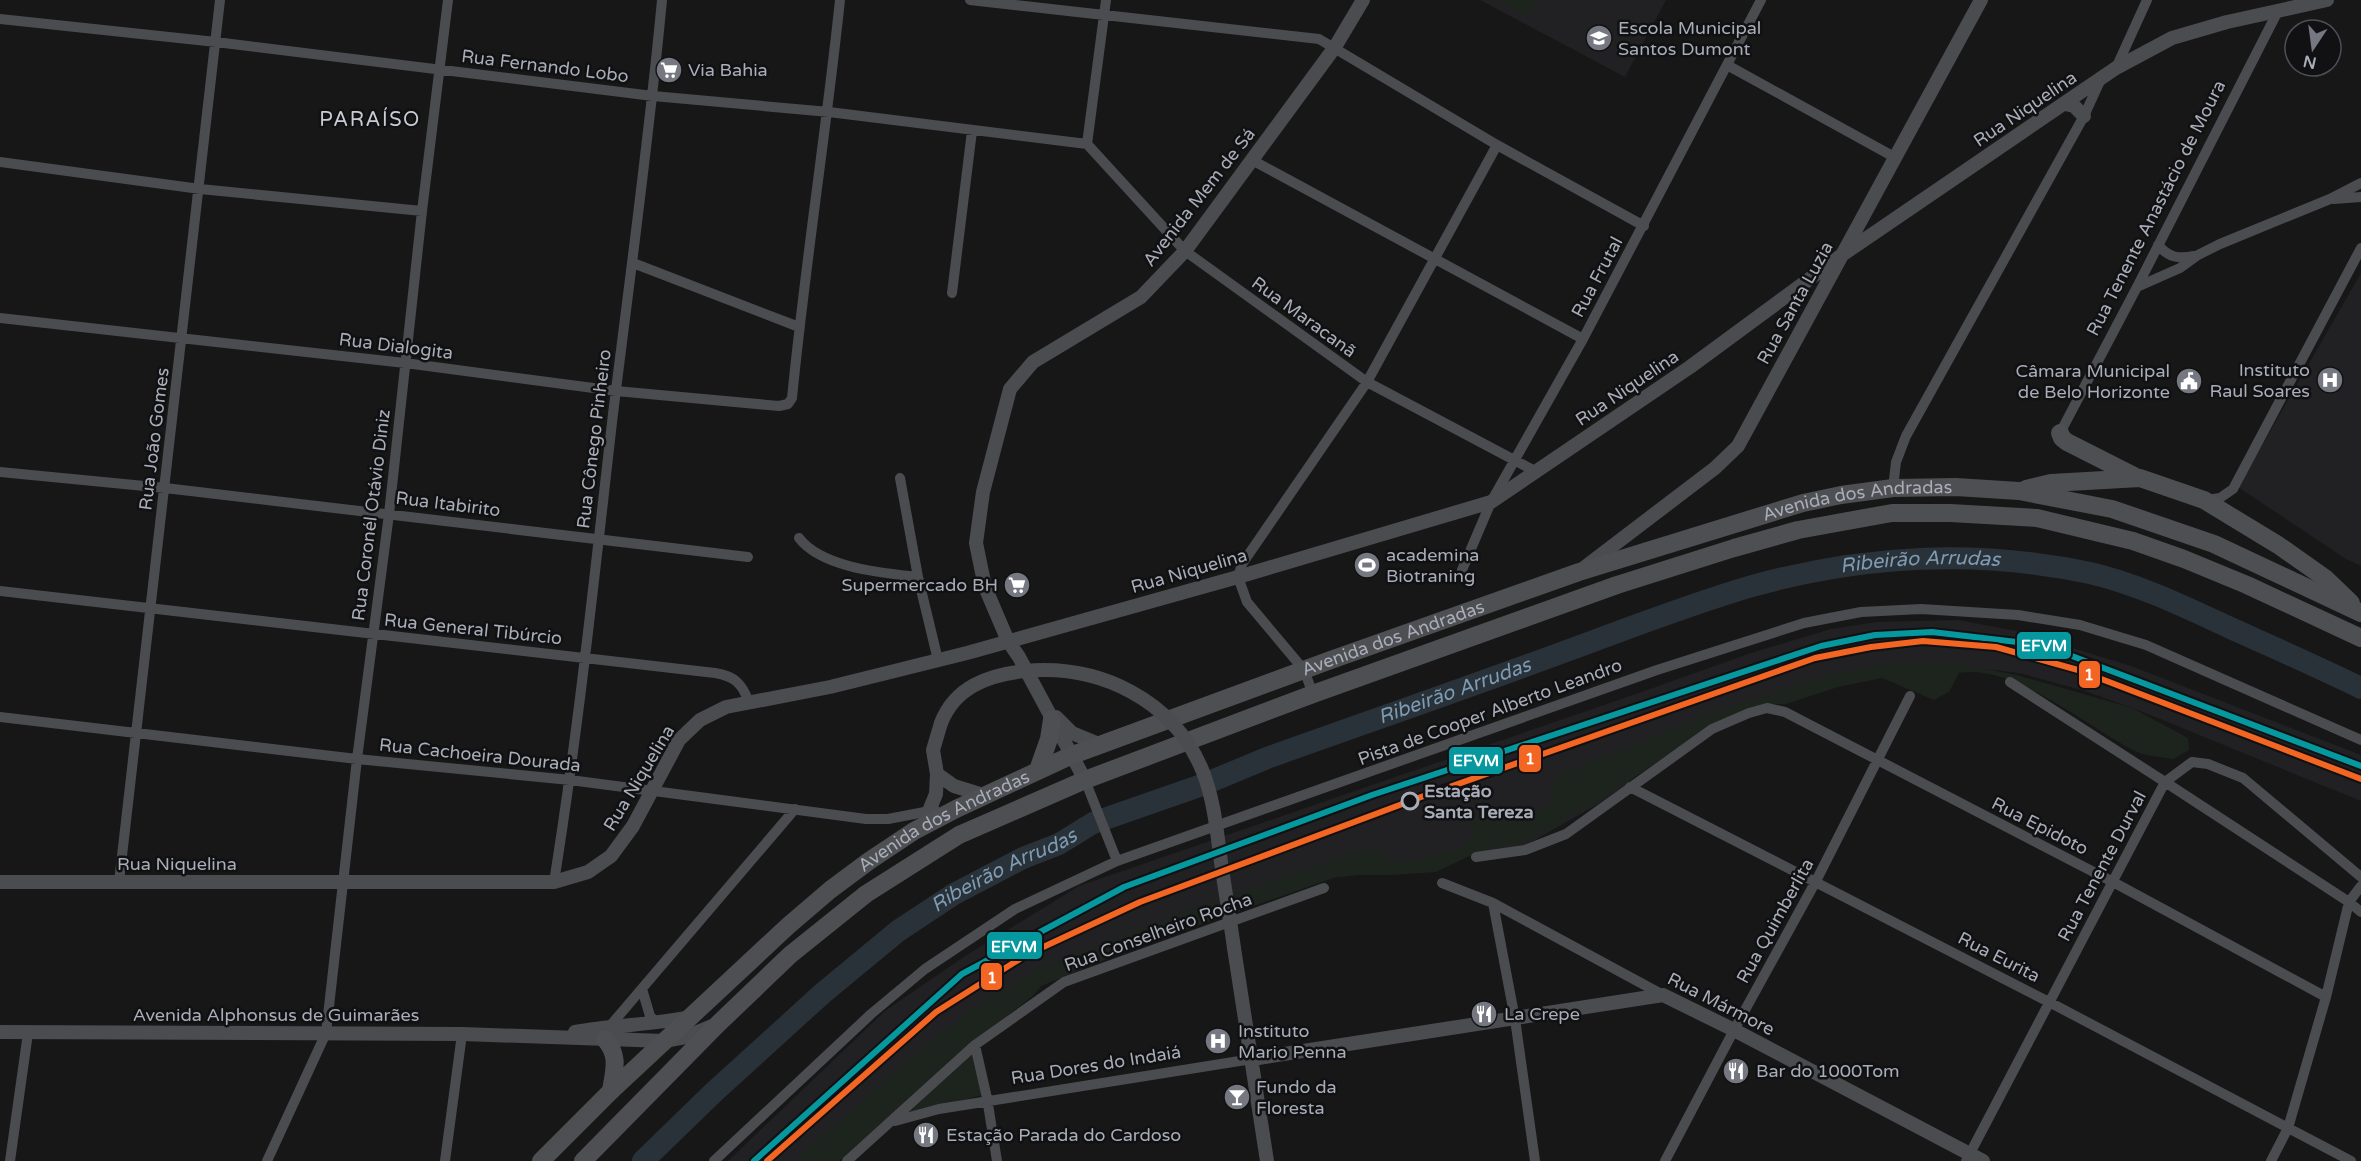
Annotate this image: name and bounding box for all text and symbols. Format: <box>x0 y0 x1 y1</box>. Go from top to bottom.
place label: Escola Municipal Santos Dumont <box>1618 17 1761 60</box>
north arrow <box>2283 18 2343 78</box>
school or university icon: Escola Municipal Santos Dumont <box>1584 23 1614 53</box>
street label: Rua Fernando Lobo <box>460 45 630 87</box>
text: N <box>2301 50 2318 73</box>
supermarket icon: Via Bahia <box>654 55 684 85</box>
place label: Via Bahia <box>688 59 768 81</box>
street label: Rua Niquelina <box>1969 66 2081 152</box>
street label: Rua Tenente Anastácio de Moura <box>2082 76 2230 340</box>
district label: PARAÍSO <box>319 107 421 132</box>
street label: Avenida Mem de Sá <box>1138 123 1260 271</box>
street label: Rua Frutal <box>1567 233 1627 321</box>
street label: Rua Santa Luzia <box>1752 238 1838 368</box>
street label: Rua Maracanã <box>1247 272 1361 362</box>
street label: Rua Dialogita <box>338 328 454 364</box>
street label: Rua Niquelina <box>1571 345 1683 431</box>
street label: Rua Cônego Pinheiro <box>572 348 616 530</box>
place label: Instituto Raul Soares <box>2209 359 2310 402</box>
place label: Câmara Municipal de Belo Horizonte <box>2015 360 2170 403</box>
hospital icon: Instituto Raul Soares <box>2315 365 2345 395</box>
street label: Rua João Gomes <box>134 366 174 512</box>
public building icon: Câmara Municipal de Belo Horizonte <box>2174 366 2204 396</box>
street label: Rua Coronél Otávio Diniz <box>347 408 395 622</box>
street label: Avenida dos Andradas <box>1760 476 1952 526</box>
street label: Rua Itabirito <box>394 487 502 521</box>
street label: Rua Niquelina <box>1128 544 1250 598</box>
place label: academina Biotraning <box>1386 544 1479 587</box>
water label: Ribeirão Arrudas <box>1839 546 2002 579</box>
sports icon: academina Biotraning <box>1352 550 1382 580</box>
supermarket icon: Supermercado BH <box>1002 570 1032 600</box>
place label: Supermercado BH <box>842 574 998 596</box>
street label: Avenida dos Andradas <box>1299 595 1487 681</box>
street label: Rua General Tibúrcio <box>383 609 563 649</box>
line badge: EFVM <box>2016 631 2072 660</box>
text: EFVM <box>2021 636 2067 656</box>
water label: Ribeirão Arrudas <box>1375 653 1535 730</box>
street label: Pista de Cooper Alberto Leandro <box>1355 654 1625 770</box>
line badge: 1 <box>2078 660 2101 689</box>
text: 1 <box>2084 665 2094 685</box>
street label: Rua Niquelina <box>599 721 679 835</box>
street label: Rua Cachoeira Dourada <box>378 733 582 777</box>
line badge: 1 <box>1518 744 1542 773</box>
line badge: EFVM <box>1448 746 1504 775</box>
text: 1 <box>1525 749 1535 769</box>
text: EFVM <box>1453 751 1499 771</box>
street label: Avenida dos Andradas <box>854 765 1033 876</box>
place label: Estação Santa Tereza <box>1424 780 1534 823</box>
street label: Rua Tenente Durval <box>2053 787 2151 945</box>
marker: Estação Santa Tereza <box>1401 792 1419 810</box>
street label: Rua Epidoto <box>1988 792 2092 860</box>
water label: Ribeirão Arrudas <box>927 823 1083 918</box>
street label: Rua Niquelina <box>117 853 237 875</box>
street label: Rua Quimberlita <box>1732 855 1818 987</box>
street label: Rua Conselheiro Rocha <box>1061 888 1255 976</box>
street label: Rua Eurita <box>1954 927 2044 987</box>
line badge: EFVM <box>986 931 1043 960</box>
text: EFVM <box>991 937 1037 957</box>
line badge: 1 <box>980 962 1003 991</box>
text: 1 <box>987 968 997 988</box>
street label: Rua Mármore <box>1664 968 1778 1040</box>
restaurant icon: La Crepe <box>1469 999 1499 1029</box>
place label: La Crepe <box>1504 1003 1580 1025</box>
street label: Avenida Alphonsus de Guimarães <box>133 1004 419 1026</box>
place label: Instituto Mario Penna <box>1238 1020 1347 1063</box>
hospital icon: Instituto Mario Penna <box>1203 1026 1233 1056</box>
street label: Rua Dores do Indaiá <box>1009 1041 1183 1089</box>
restaurant icon: Bar do 1000Tom <box>1721 1056 1751 1086</box>
place label: Bar do 1000Tom <box>1756 1060 1900 1082</box>
place label: Fundo da Floresta <box>1256 1076 1337 1119</box>
bar icon: Fundo da Floresta <box>1222 1082 1252 1112</box>
restaurant icon: Estação Parada do Cardoso <box>911 1120 941 1150</box>
place label: Estação Parada do Cardoso <box>946 1124 1181 1146</box>

